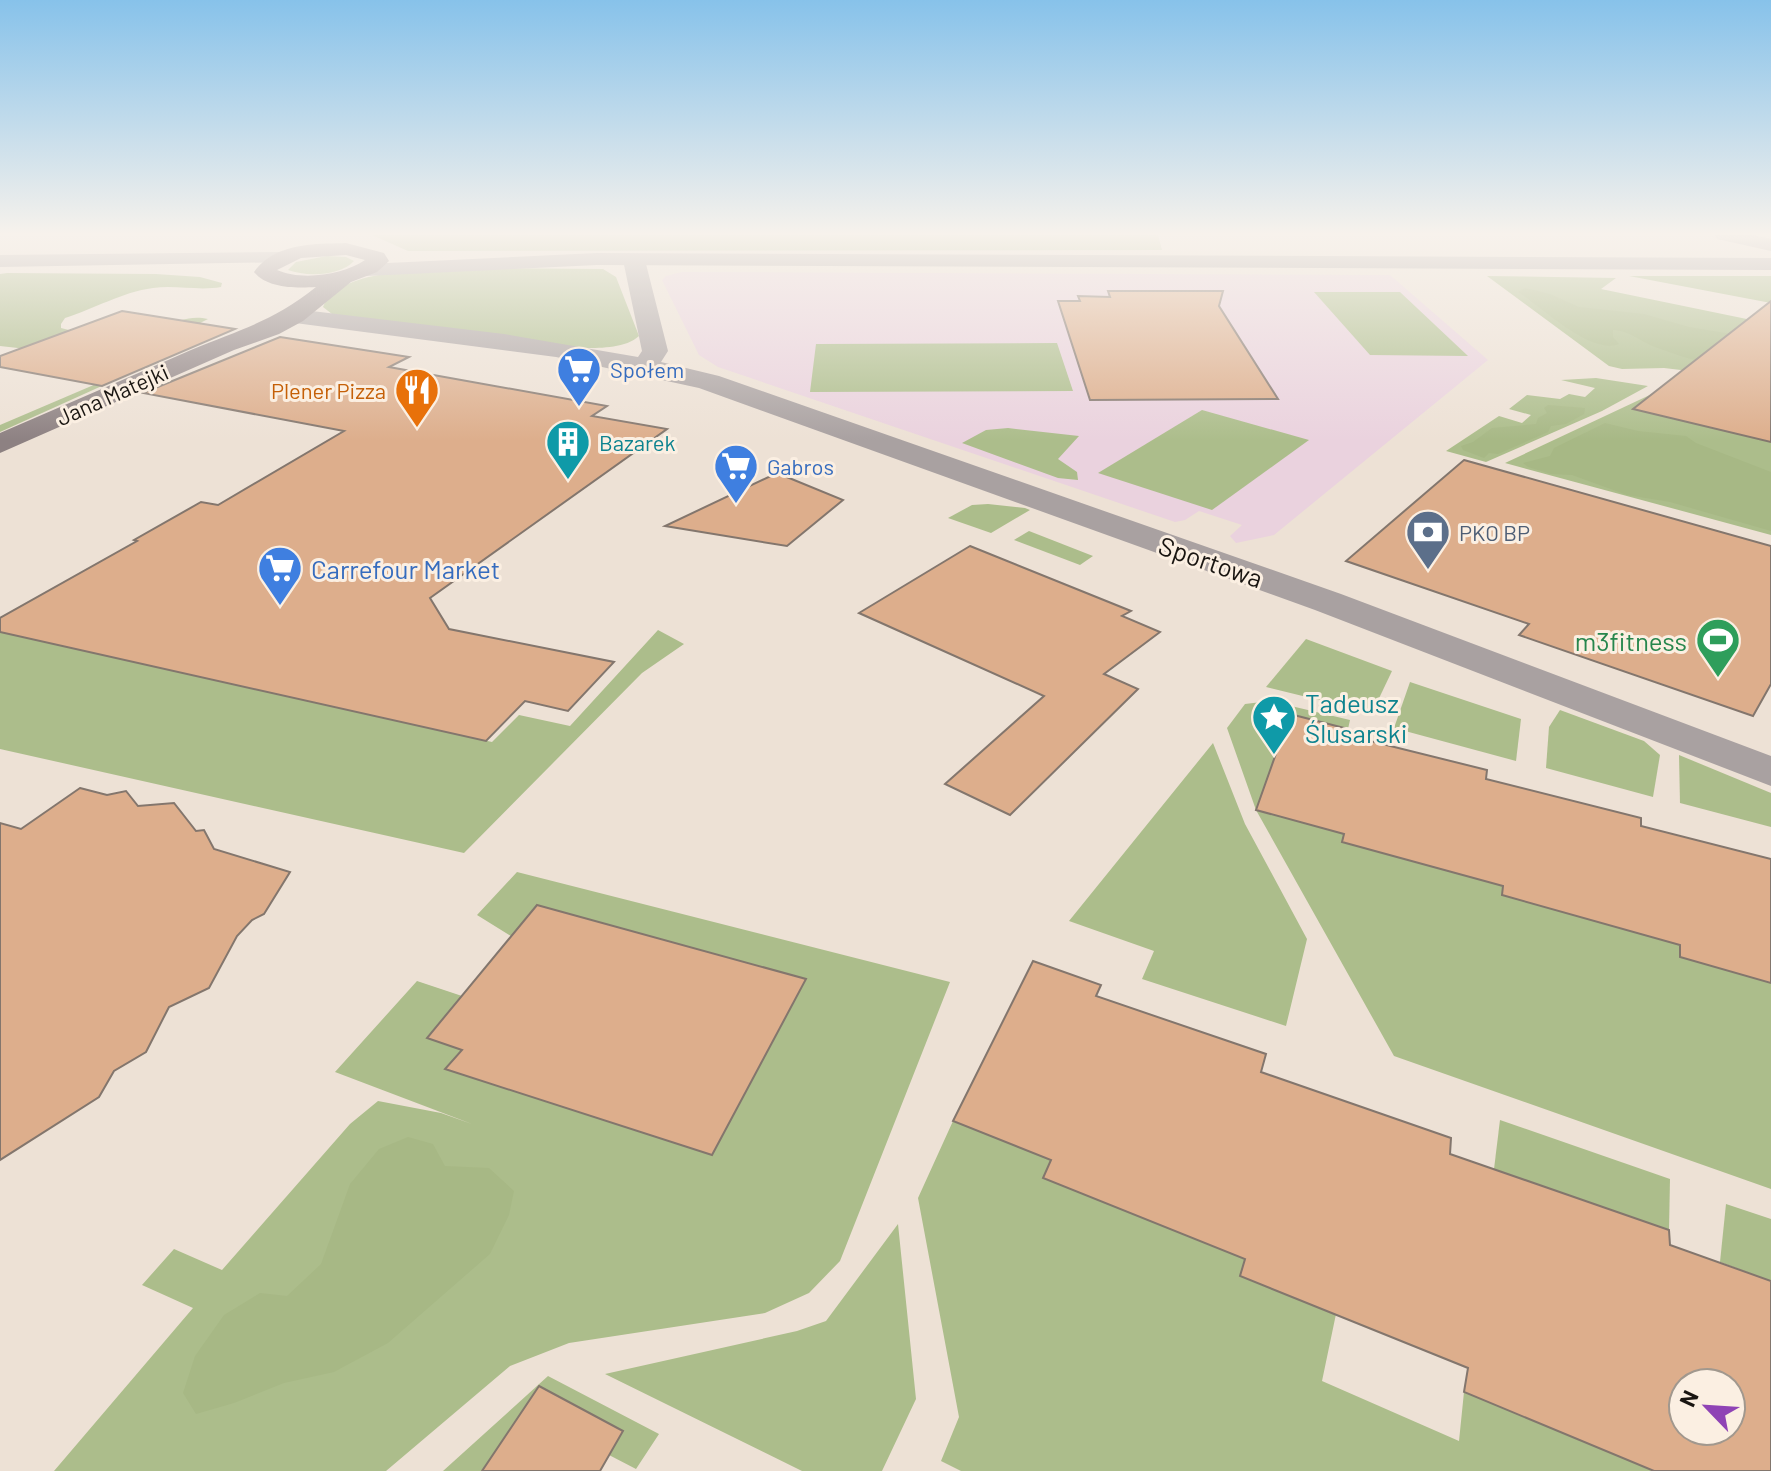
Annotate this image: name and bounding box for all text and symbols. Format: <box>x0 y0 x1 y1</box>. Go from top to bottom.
supermarket icon: Społem <box>555 345 603 408</box>
place label: Społem <box>610 356 684 382</box>
street label: Jana Matejki <box>52 358 172 430</box>
restaurant icon: Plener Pizza <box>393 366 441 429</box>
place label: Plener Pizza <box>271 377 386 403</box>
building icon: Bazarek <box>544 418 592 481</box>
place label: Bazarek <box>599 429 676 455</box>
supermarket icon: Gabros <box>712 442 760 505</box>
place label: Gabros <box>767 453 834 479</box>
bank icon: PKO BP <box>1404 508 1452 571</box>
place label: PKO BP <box>1459 519 1530 545</box>
street label: Sportowa <box>1155 529 1267 593</box>
supermarket icon: Carrefour Market <box>256 544 304 607</box>
place label: Carrefour Market <box>311 553 500 584</box>
sports icon: m3fitness <box>1694 616 1742 679</box>
place label: m3fitness <box>1575 625 1687 656</box>
place label: Tadeusz Ślusarski <box>1305 687 1407 748</box>
place icon: Tadeusz Ślusarski <box>1250 693 1298 756</box>
north arrow <box>1667 1367 1747 1447</box>
text: N <box>1673 1386 1703 1410</box>

